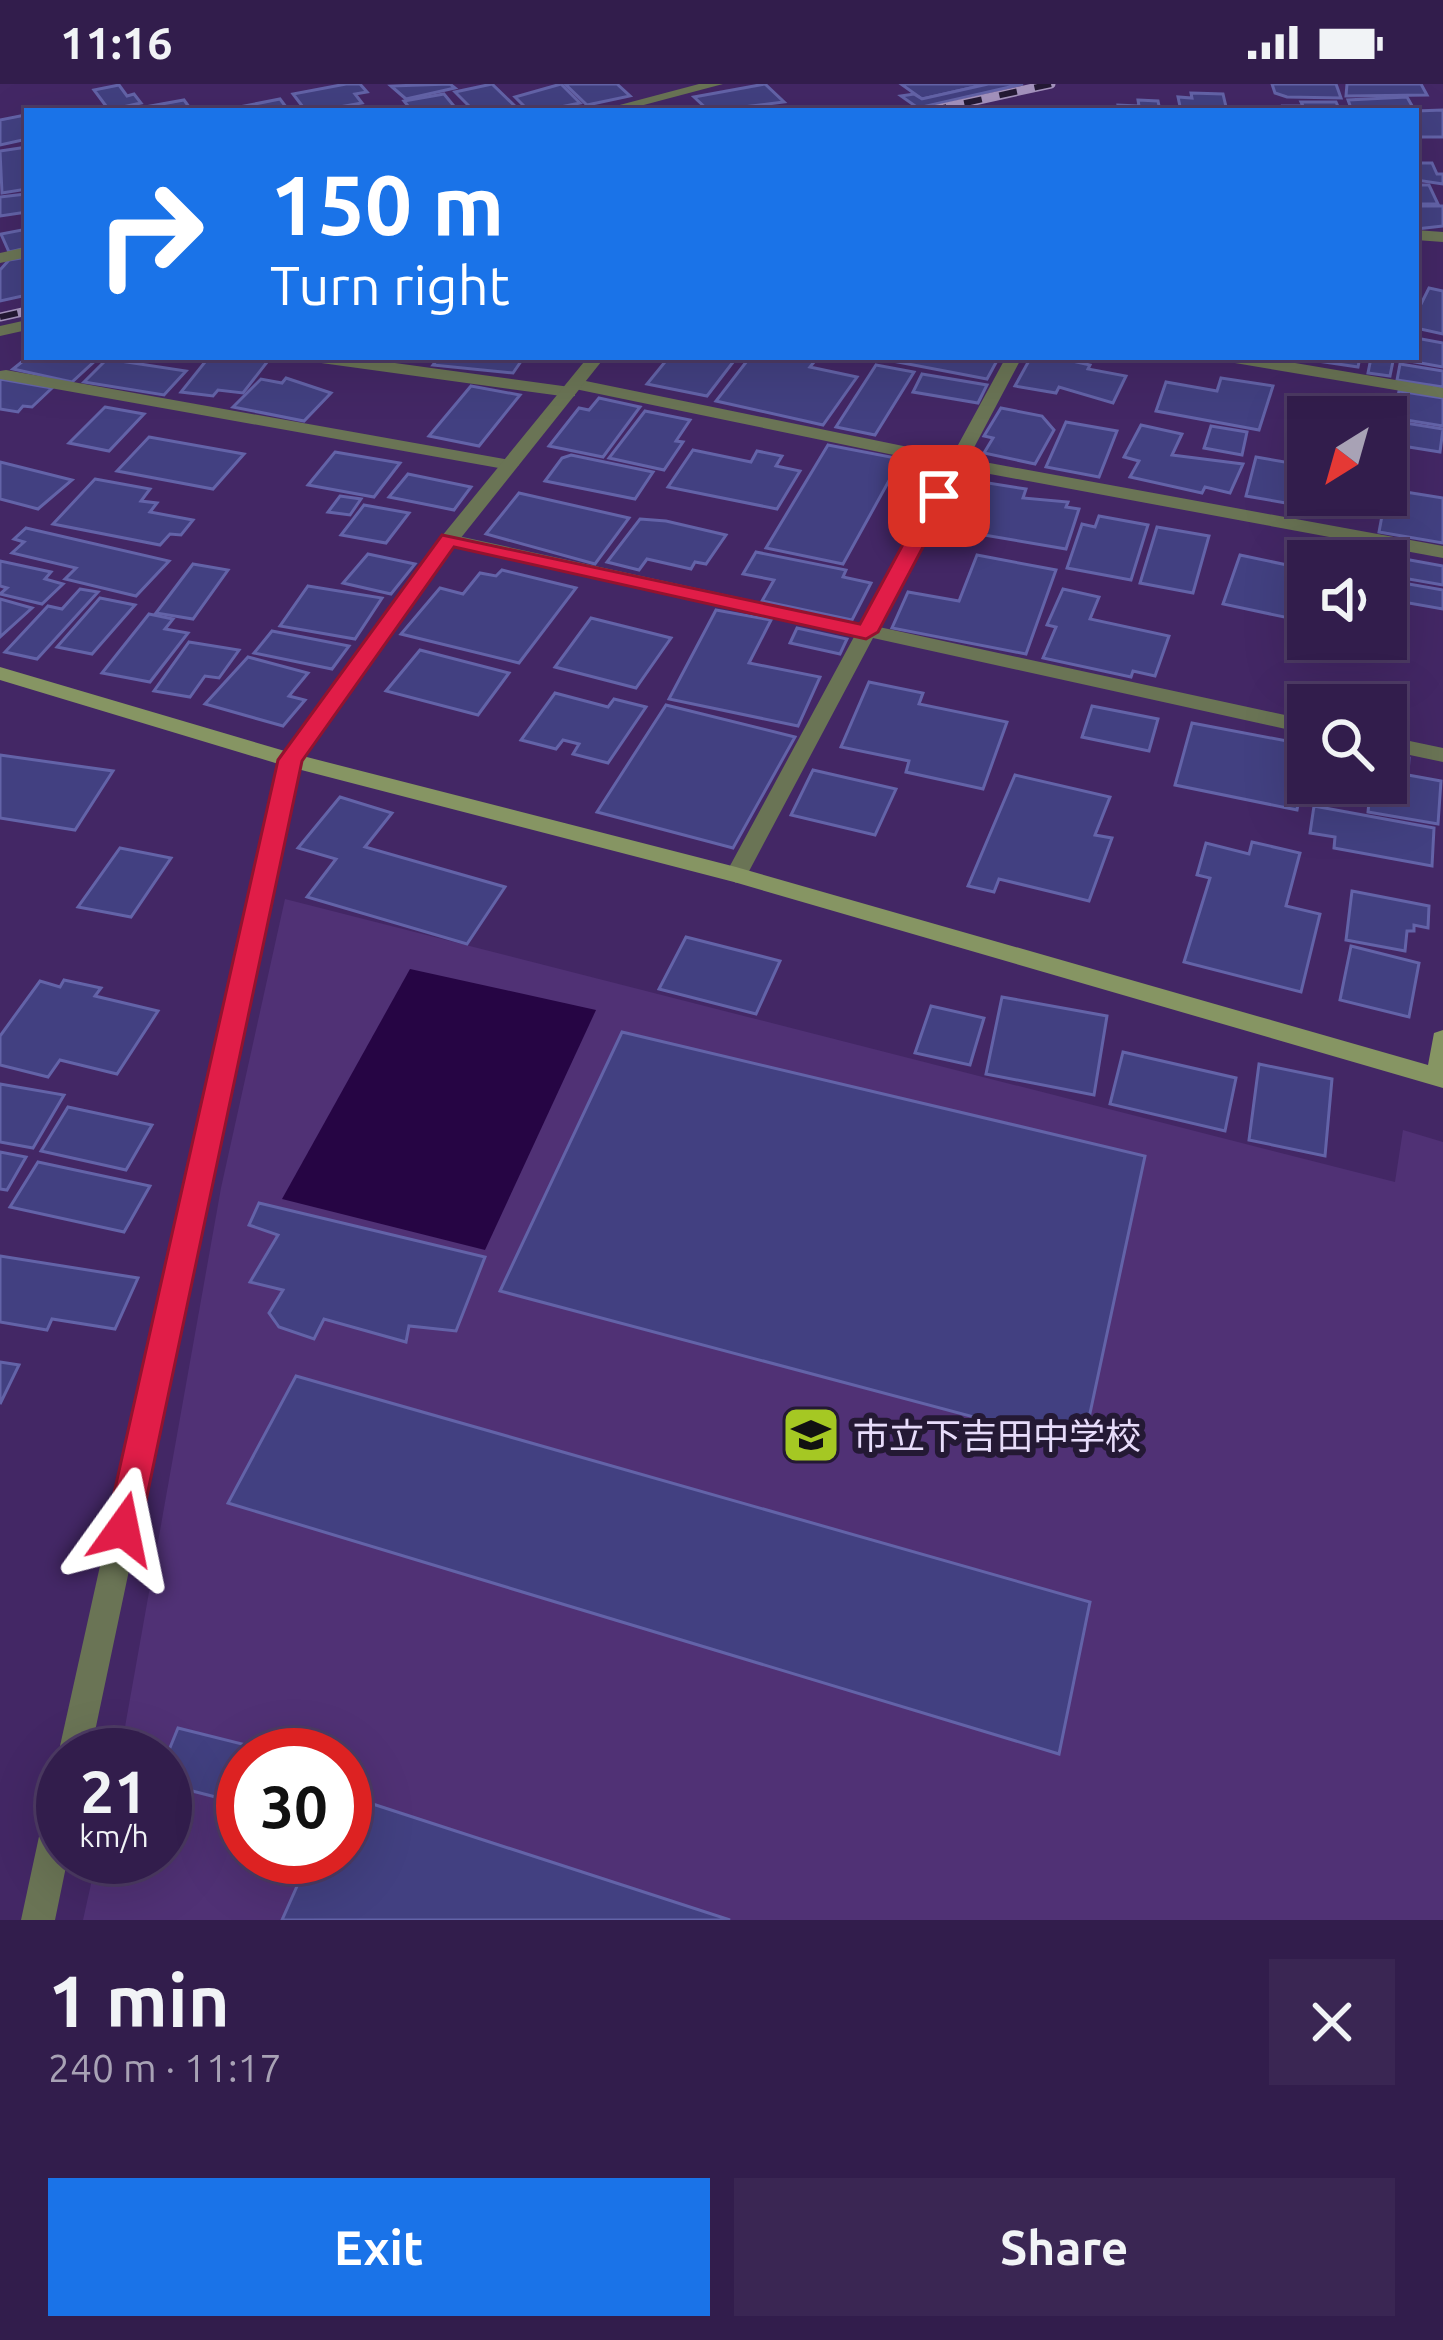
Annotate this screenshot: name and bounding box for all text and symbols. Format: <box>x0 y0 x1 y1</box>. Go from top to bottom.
text: 11:16 <box>60 17 173 68</box>
icon: right <box>72 156 228 312</box>
text: 150 m <box>270 157 504 251</box>
text: Turn right <box>270 255 510 315</box>
north arrow <box>1287 396 1407 516</box>
map controls <box>1287 396 1407 804</box>
pin <box>888 445 990 547</box>
icon: arrive <box>906 463 972 529</box>
button: sound <box>1287 540 1407 660</box>
button: search <box>1287 684 1407 804</box>
school or university icon: 市立下吉田中学校 <box>780 1404 842 1466</box>
place label: 市立下吉田中学校 <box>853 1415 1141 1456</box>
position arrow <box>60 1466 186 1592</box>
speed limit sign: 30 <box>216 1728 372 1884</box>
text: 21 <box>80 1757 148 1824</box>
text: km/h <box>79 1819 149 1853</box>
button: close <box>1269 1959 1395 2085</box>
text: 1 min <box>48 1960 230 2041</box>
text: 240 m · 11:17 <box>48 2046 282 2089</box>
button: Exit <box>48 2178 710 2316</box>
button: Share <box>734 2178 1395 2316</box>

